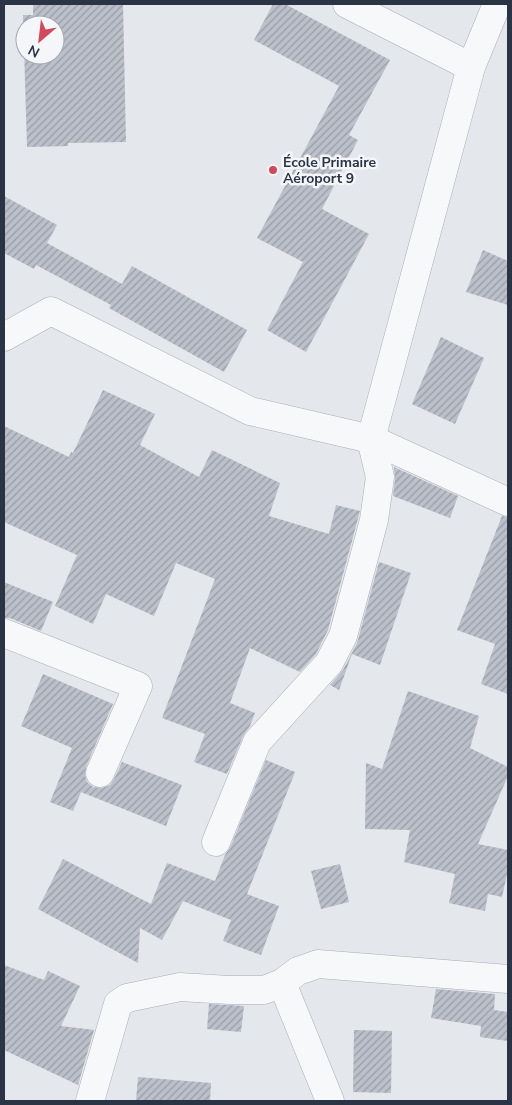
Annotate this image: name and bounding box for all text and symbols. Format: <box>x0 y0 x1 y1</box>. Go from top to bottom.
north arrow <box>15 15 65 65</box>
text: N <box>25 40 43 62</box>
place label: École Primaire Aéroport 9 <box>283 153 377 188</box>
marker: École Primaire Aéroport 9 <box>267 164 279 176</box>

